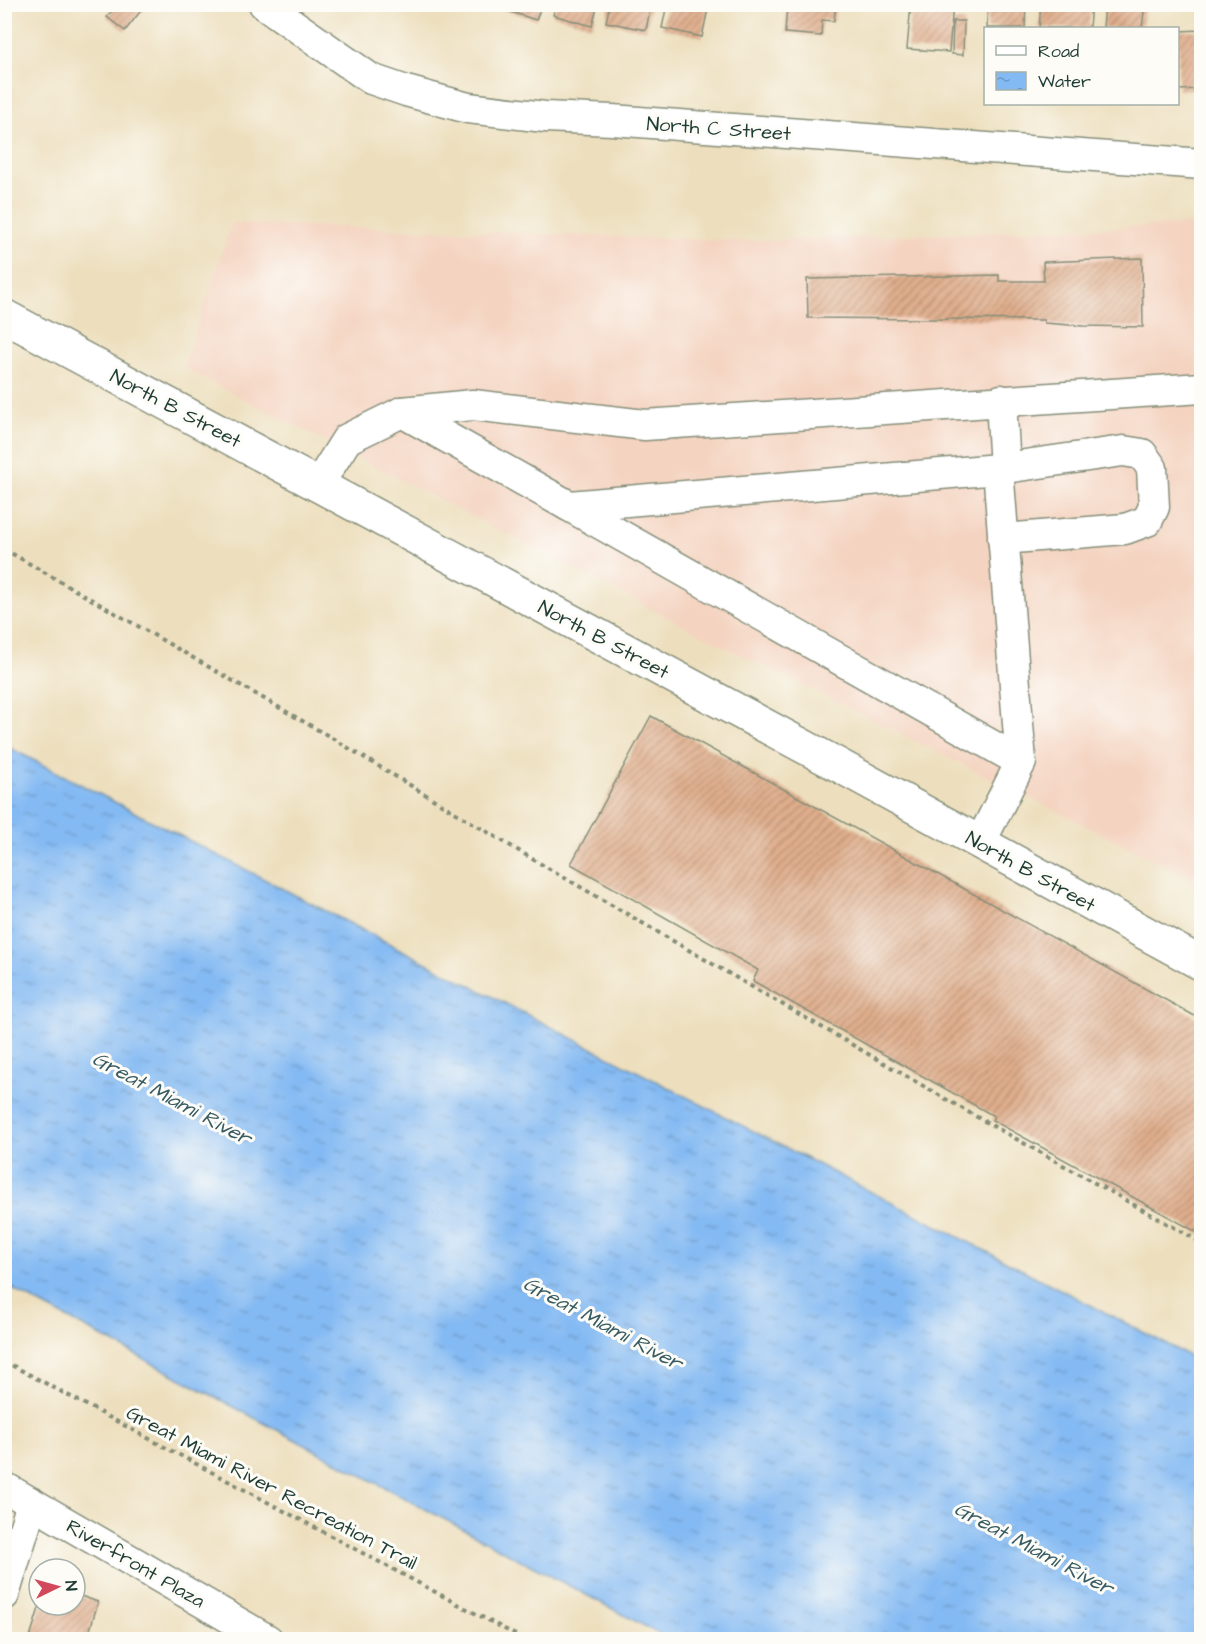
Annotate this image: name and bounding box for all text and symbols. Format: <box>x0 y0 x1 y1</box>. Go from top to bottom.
legend <box>984 27 1179 105</box>
text: Road <box>1038 39 1079 64</box>
text: Water <box>1038 69 1091 94</box>
street label: North C Street <box>646 110 792 148</box>
street label: North B Street <box>105 363 246 455</box>
street label: North B Street <box>533 594 674 686</box>
street label: North B Street <box>960 825 1101 919</box>
water label: Great Miami River <box>87 1044 258 1154</box>
water label: Great Miami River <box>518 1269 689 1379</box>
street label: Great Miami River Recreation Trail <box>121 1399 422 1577</box>
water label: Great Miami River <box>949 1494 1120 1604</box>
street label: Riverfront Plaza <box>61 1513 210 1615</box>
north arrow <box>27 1557 87 1617</box>
text: N <box>60 1580 82 1592</box>

